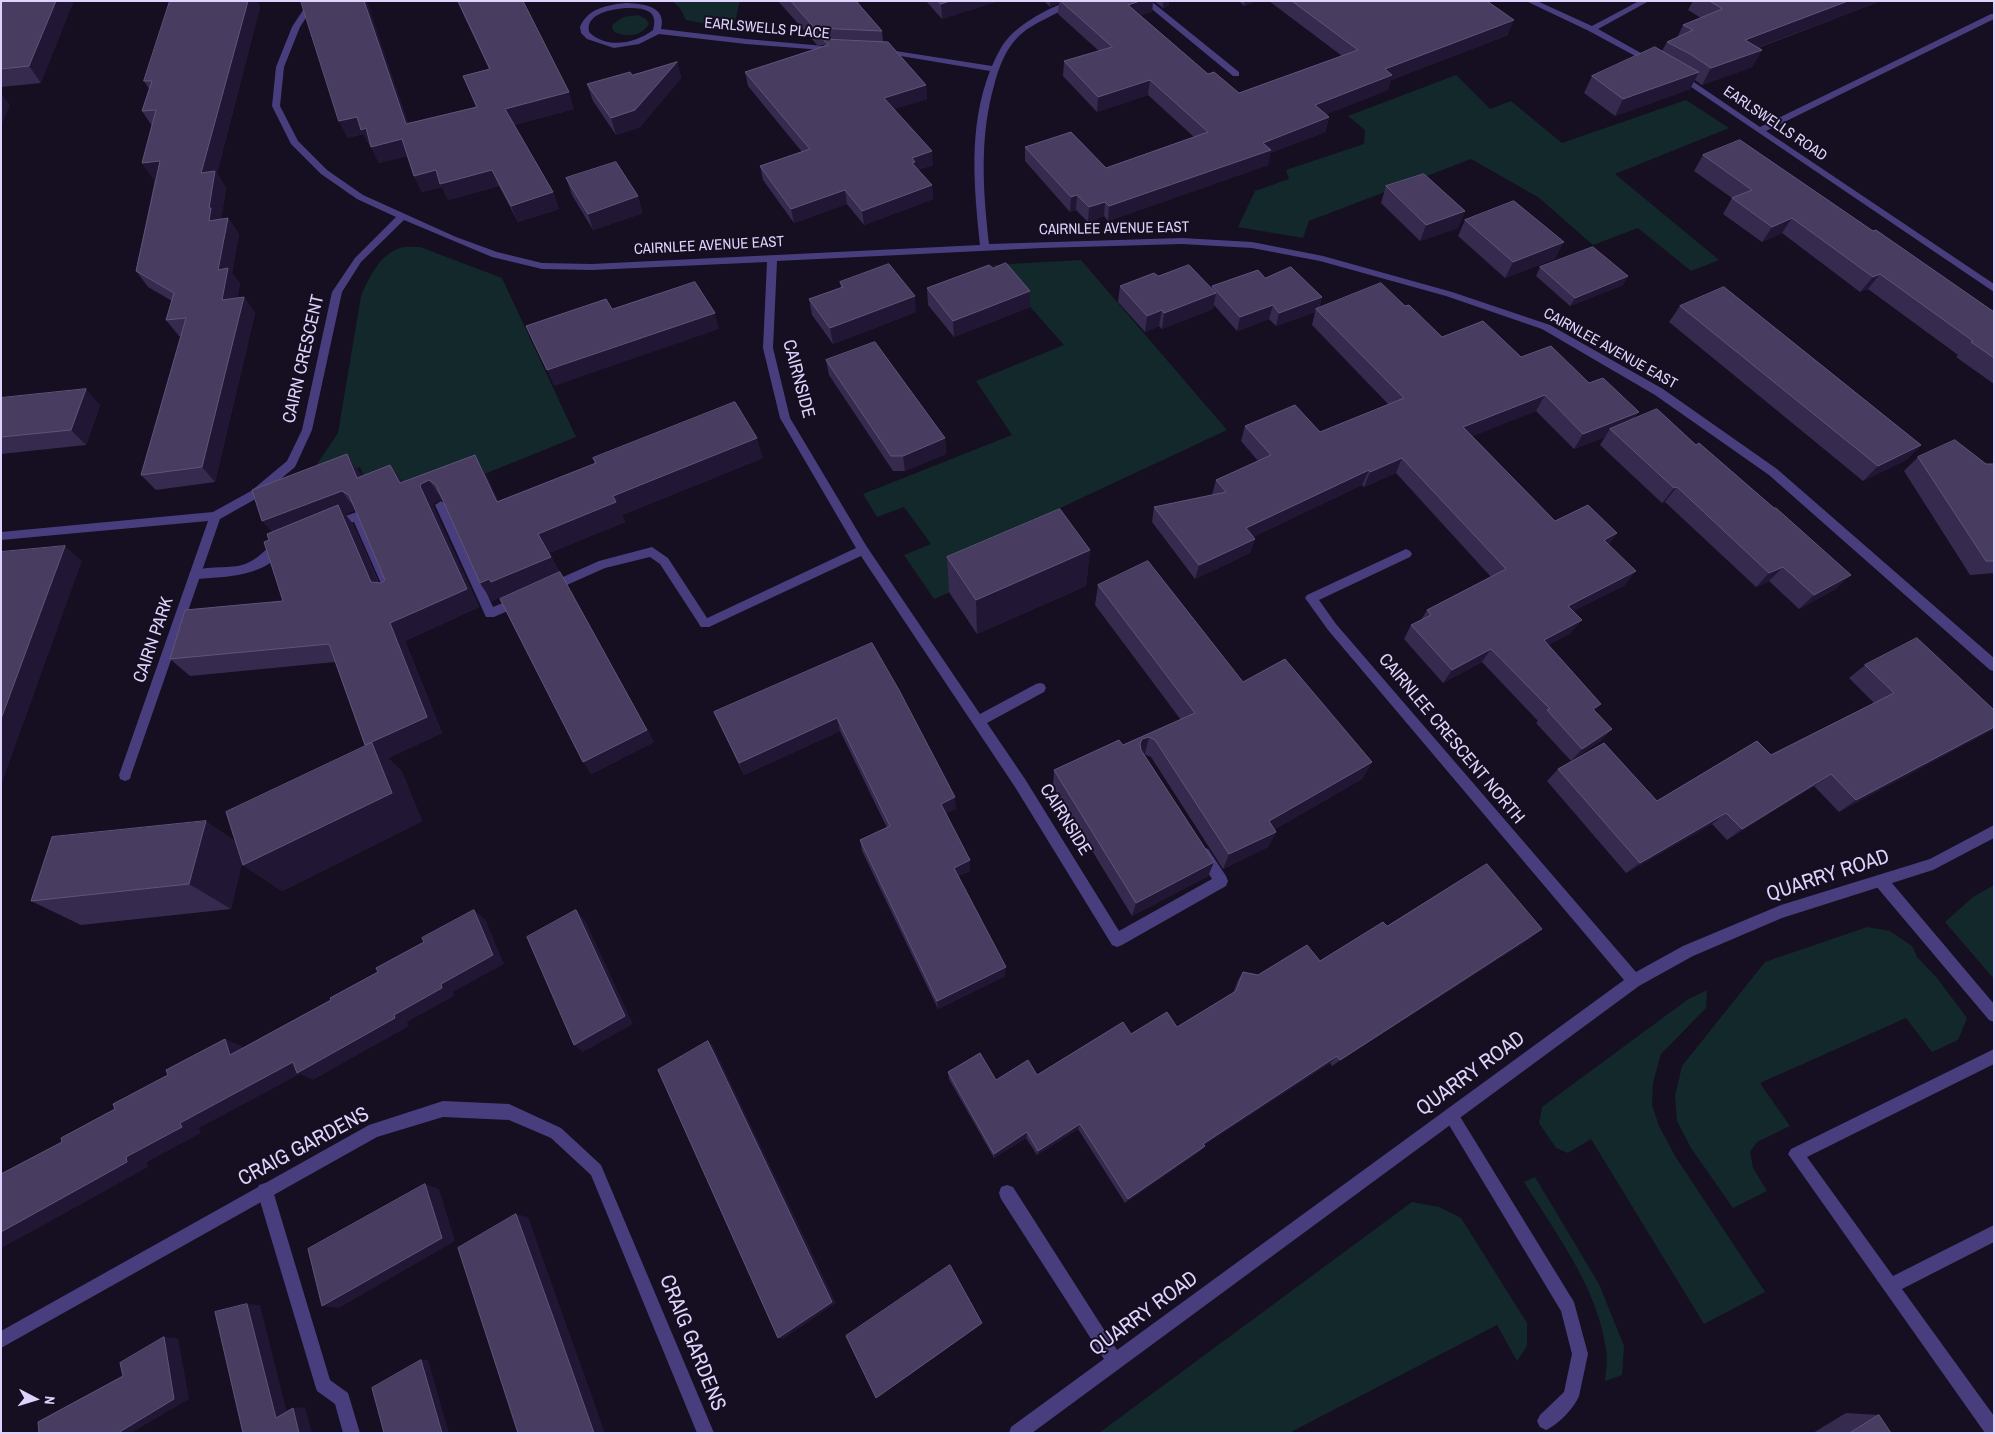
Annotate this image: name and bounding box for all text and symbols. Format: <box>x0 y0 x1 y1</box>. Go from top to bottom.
street label: EARLSWELLS PLACE <box>704 15 830 43</box>
street label: EARLSWELLS ROAD <box>1720 83 1830 165</box>
street label: CAIRNLEE AVENUE EAST <box>1039 219 1189 239</box>
street label: CAIRNLEE AVENUE EAST <box>634 233 784 259</box>
street label: CAIRN CRESCENT <box>279 293 329 425</box>
street label: CAIRNLEE AVENUE EAST <box>1540 305 1680 393</box>
street label: CAIRNSIDE <box>777 337 819 421</box>
street label: CAIRN PARK <box>129 594 179 686</box>
street label: CAIRNLEE CRESCENT NORTH <box>1373 650 1529 828</box>
street label: CAIRNSIDE <box>1035 780 1095 860</box>
street label: QUARRY ROAD <box>1763 844 1893 908</box>
street label: QUARRY ROAD <box>1412 1026 1530 1122</box>
street label: CRAIG GARDENS <box>234 1102 374 1192</box>
street label: QUARRY ROAD <box>1085 1266 1203 1362</box>
street label: CRAIG GARDENS <box>653 1271 731 1415</box>
north arrow <box>10 1374 60 1424</box>
text: N <box>41 1395 59 1405</box>

